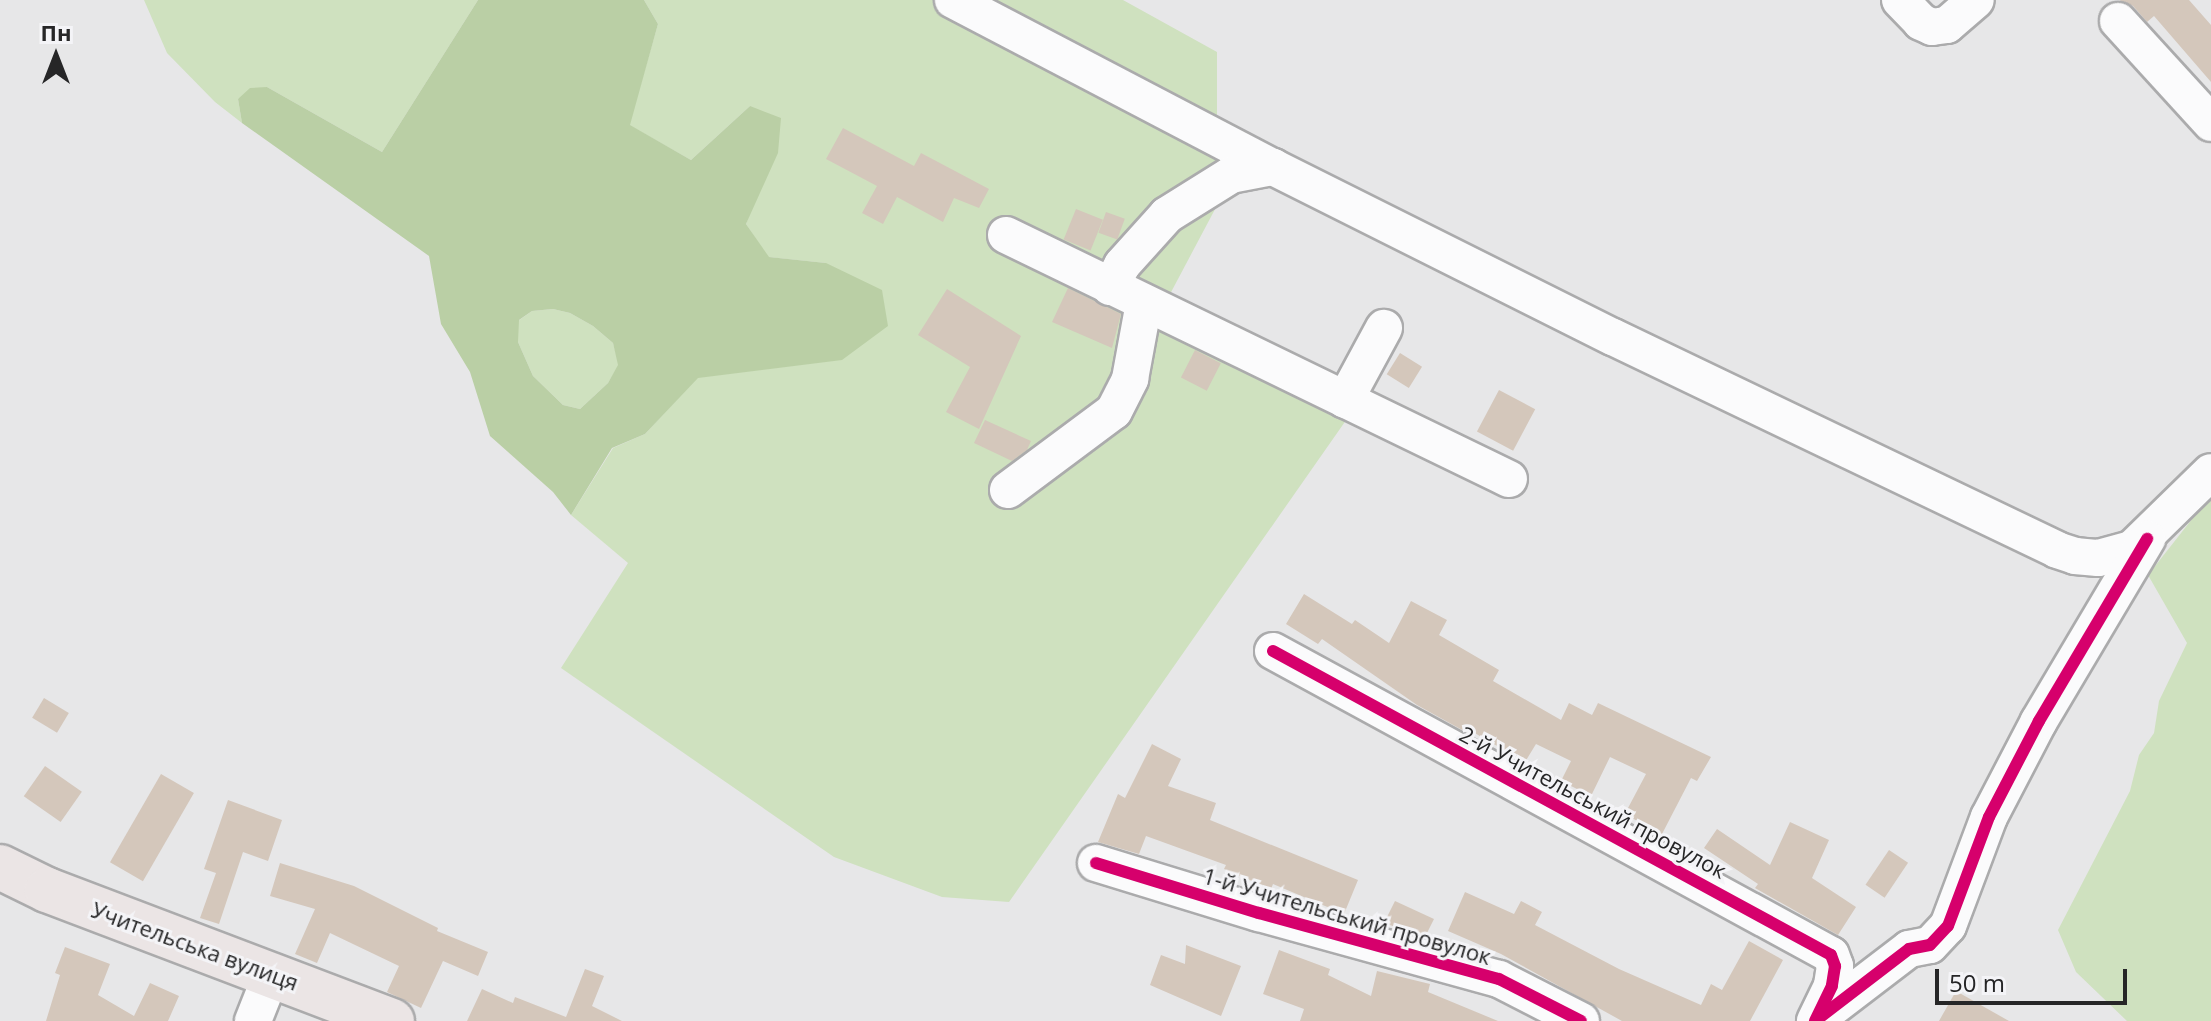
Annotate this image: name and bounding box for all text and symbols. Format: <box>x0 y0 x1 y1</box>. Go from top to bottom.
north arrow <box>16 16 96 96</box>
text: Пн <box>41 17 71 47</box>
street label: 2-й Учительський провулок <box>1455 720 1731 884</box>
street label: 1-й Учительський провулок <box>1200 862 1494 970</box>
street label: Учительська вулиця <box>88 896 302 996</box>
scale bar <box>1939 953 2131 1003</box>
text: 50 m <box>1949 966 2005 999</box>

